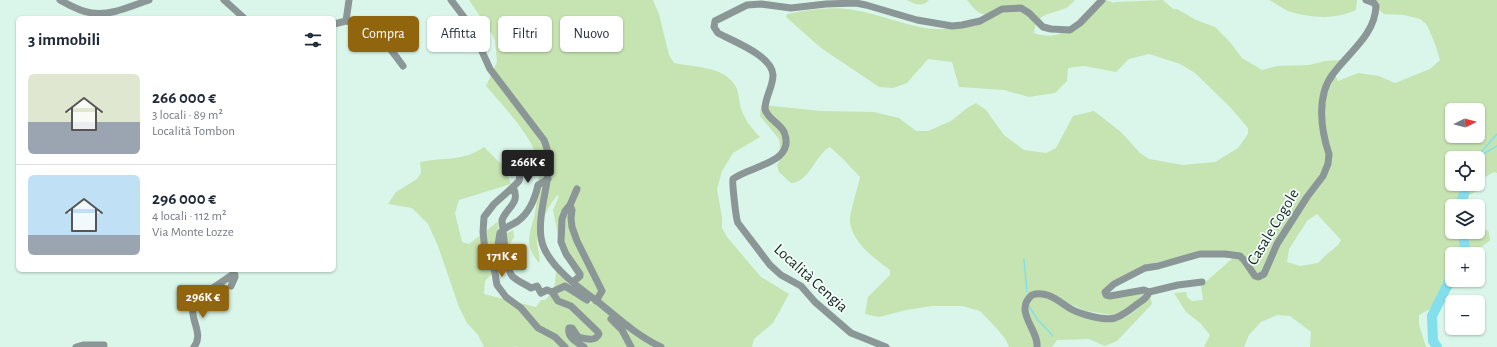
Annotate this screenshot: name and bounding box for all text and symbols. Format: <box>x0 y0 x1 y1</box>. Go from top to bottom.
chip: Compra <box>348 16 419 52</box>
chip: Affitta <box>427 16 490 52</box>
chip: Filtri <box>498 16 552 52</box>
chip: Nuovo <box>560 16 623 52</box>
icon: filters <box>302 29 324 51</box>
text: 3 immobili <box>28 31 100 48</box>
text: 266 000 € <box>152 89 216 106</box>
icon: home <box>60 90 108 138</box>
north arrow <box>1445 103 1485 143</box>
map controls <box>1445 103 1485 335</box>
text: 3 locali · 89 m² <box>152 109 223 122</box>
text: Località Tombon <box>152 125 235 138</box>
pin: 266K € <box>495 150 561 184</box>
button: locate <box>1445 151 1485 191</box>
text: 266K € <box>511 156 545 169</box>
street label: Casale Cogole <box>1244 186 1302 268</box>
text: 296 000 € <box>152 190 216 207</box>
icon: home <box>60 191 108 239</box>
button: layers <box>1445 199 1485 239</box>
text: 4 locali · 112 m² <box>152 210 226 223</box>
text: Via Monte Lozze <box>152 226 234 239</box>
street label: Località Cengia <box>771 241 851 315</box>
pin: 171K € <box>469 244 535 278</box>
button: + <box>1445 247 1485 287</box>
text: 171K € <box>487 250 517 263</box>
pin: 296K € <box>170 285 236 319</box>
text: 296K € <box>186 291 220 304</box>
button: − <box>1445 295 1485 335</box>

